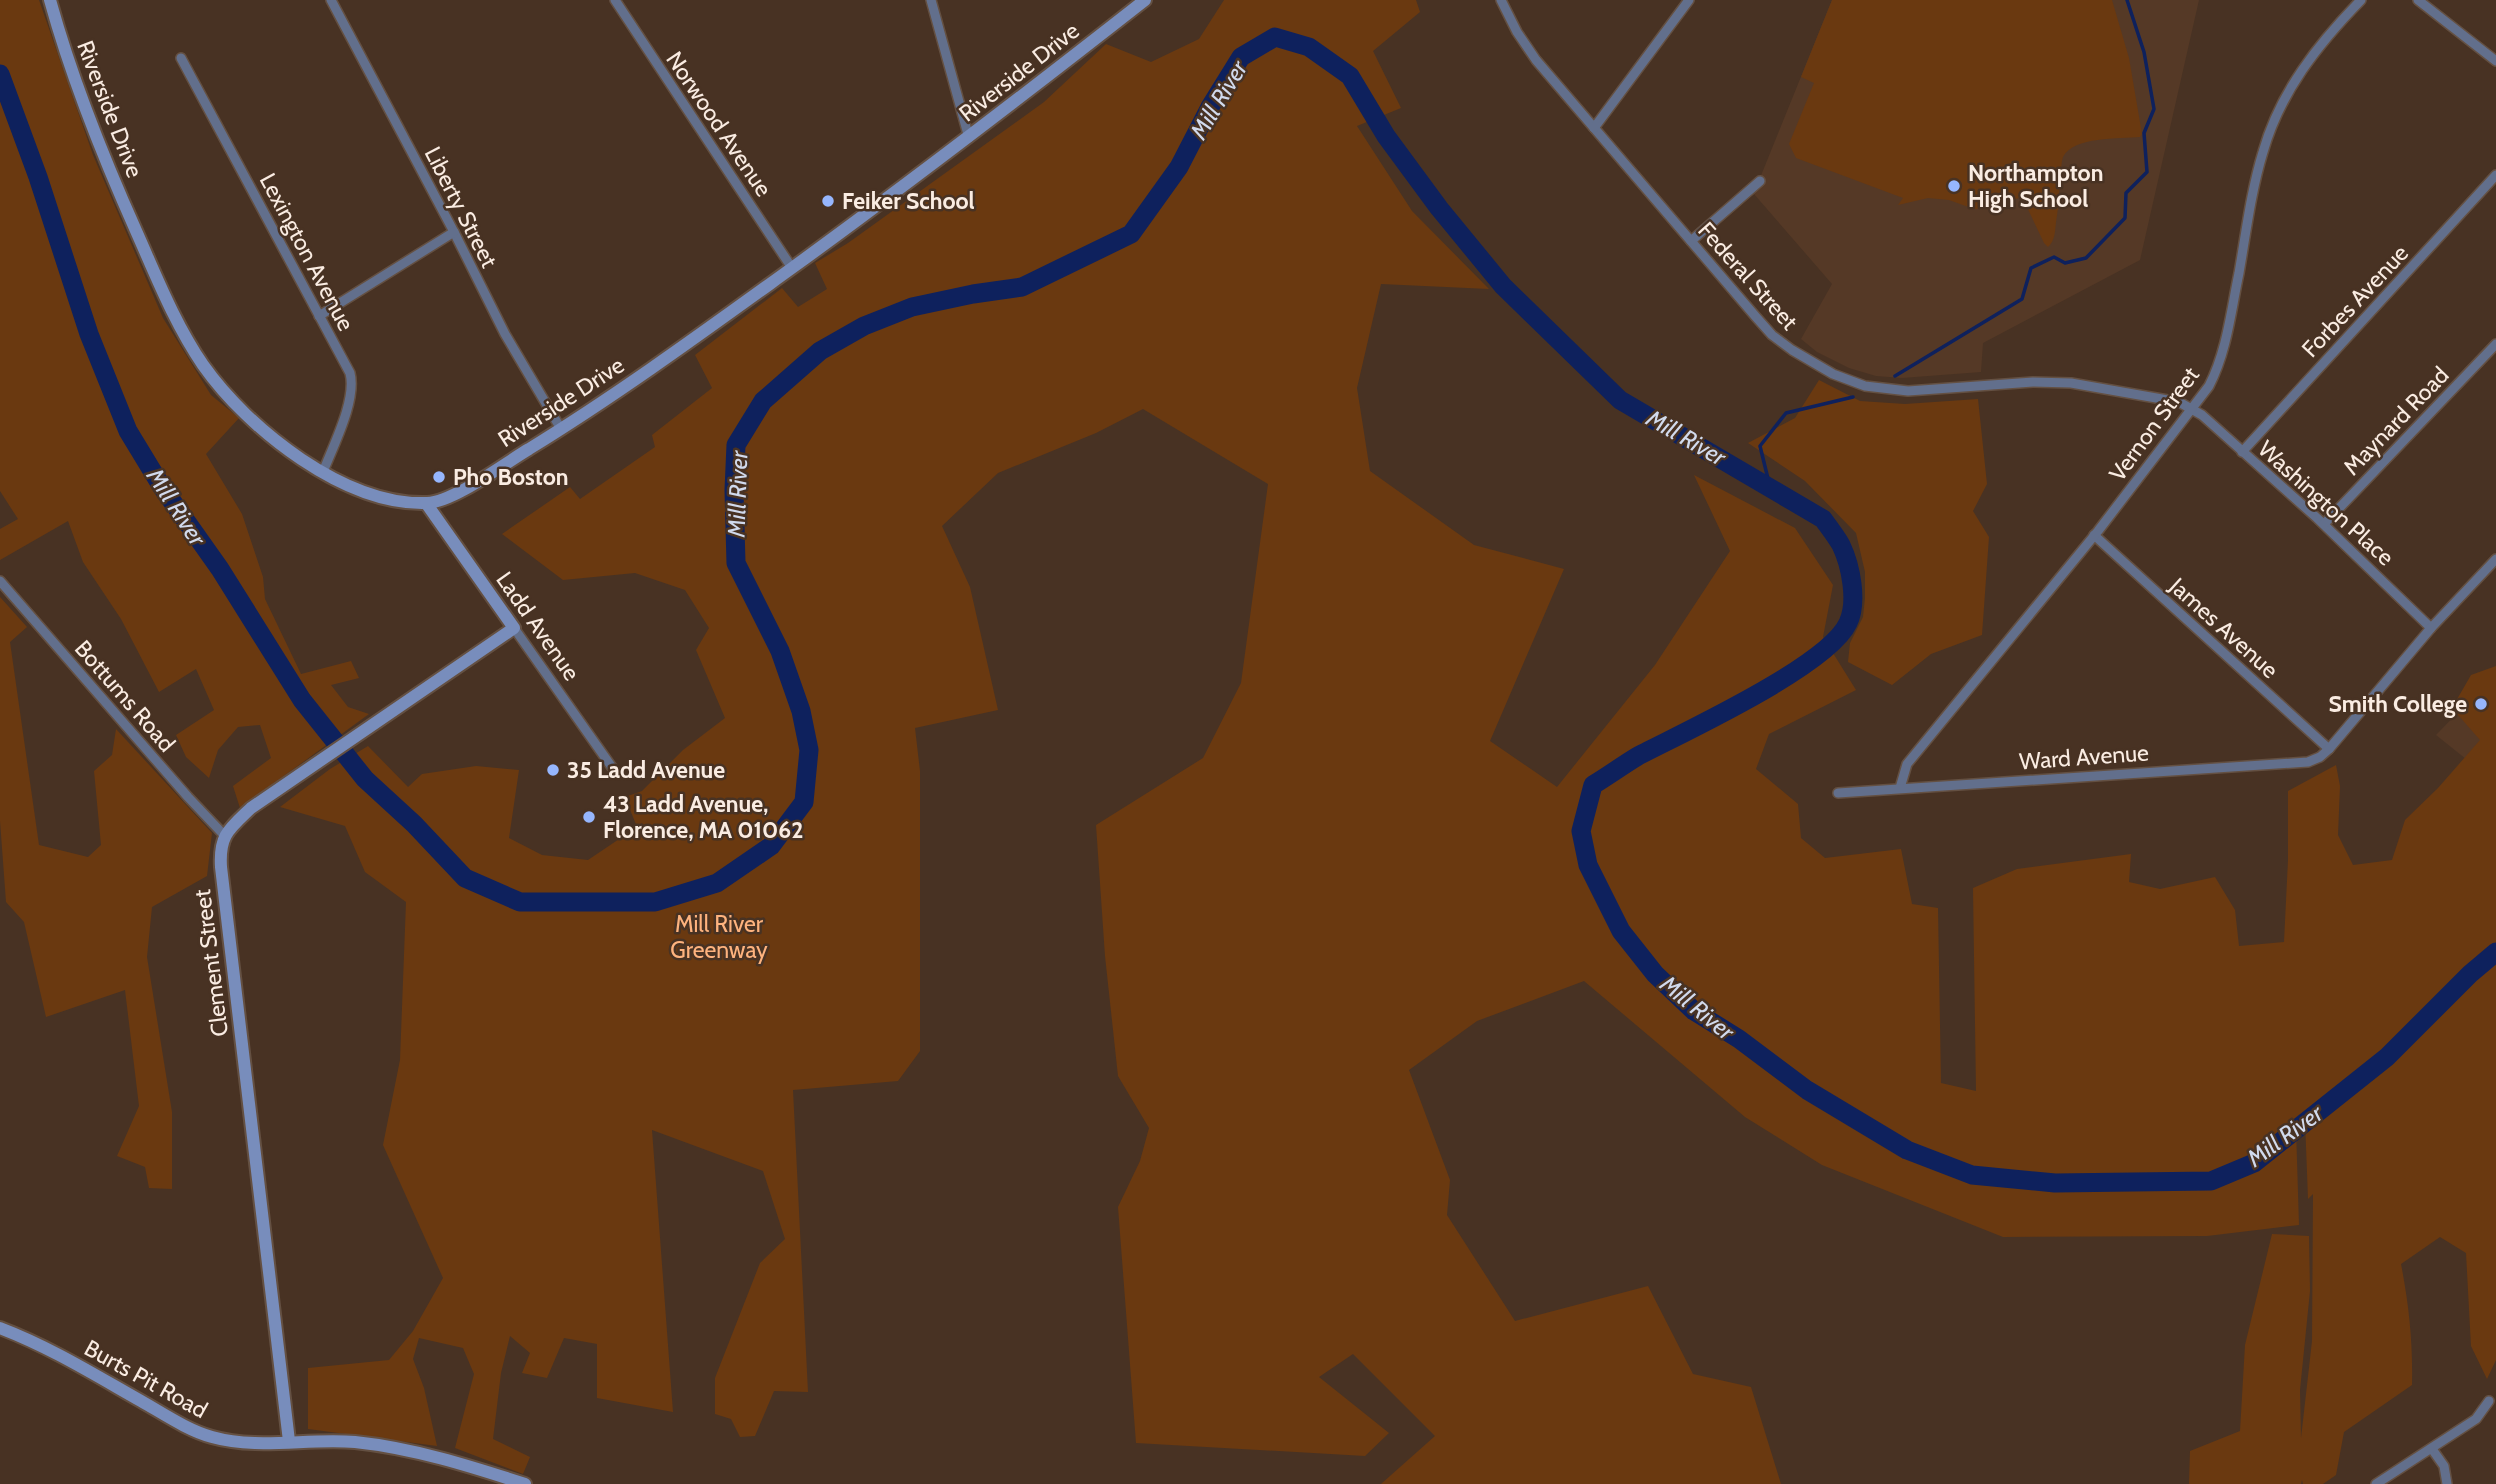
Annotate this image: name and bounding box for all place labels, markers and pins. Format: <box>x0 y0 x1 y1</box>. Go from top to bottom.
place label: Northampton High School <box>1968 159 2103 213</box>
marker: Northampton High School <box>1946 178 1962 194</box>
place label: Feiker School <box>842 187 975 215</box>
marker: Feiker School <box>820 193 836 209</box>
place label: Pho Boston <box>453 463 568 491</box>
marker: Pho Boston <box>431 469 447 485</box>
place label: Smith College <box>2329 690 2467 718</box>
marker: Smith College <box>2473 696 2489 712</box>
place label: 35 Ladd Avenue <box>567 756 725 784</box>
marker: 35 Ladd Avenue <box>545 762 561 778</box>
place label: 43 Ladd Avenue, Florence, MA 01062 <box>603 790 803 844</box>
marker: 43 Ladd Avenue, Florence, MA 01062 <box>581 809 597 825</box>

